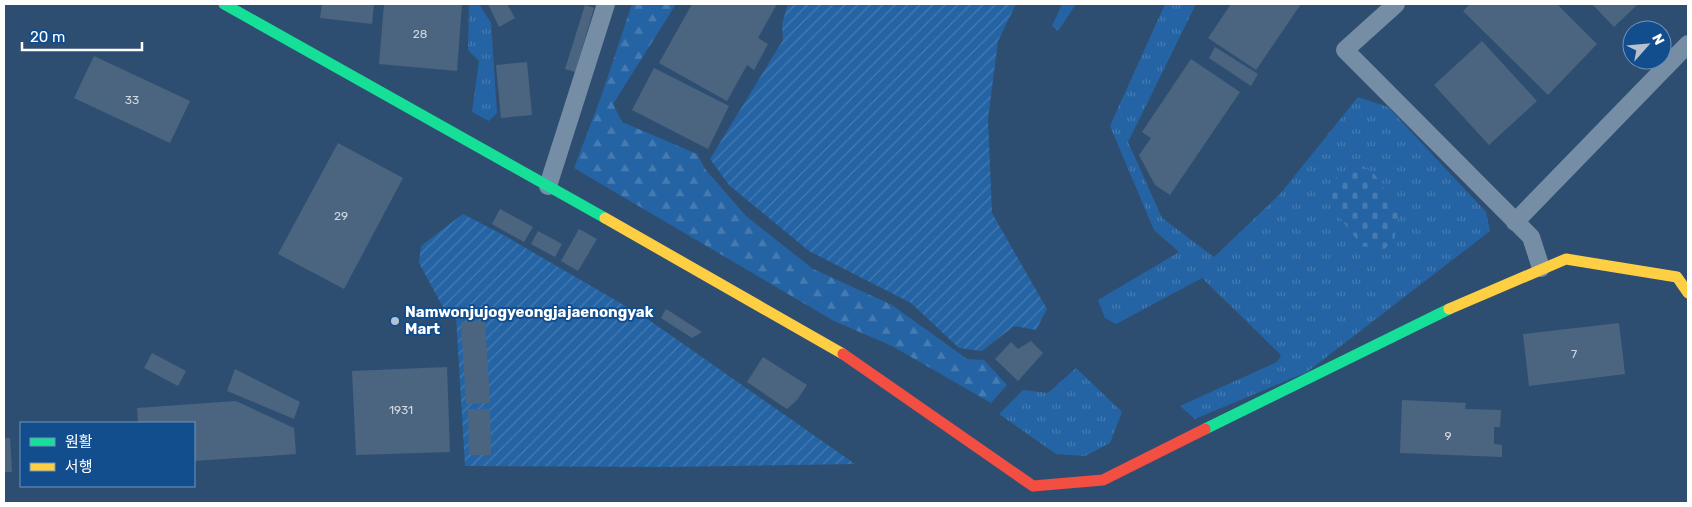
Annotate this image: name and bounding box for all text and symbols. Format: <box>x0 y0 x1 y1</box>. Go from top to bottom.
scale bar <box>22 20 142 52</box>
north arrow <box>1622 20 1672 70</box>
house number: 28 <box>413 27 427 41</box>
text: 20 m <box>30 28 65 46</box>
text: N <box>1648 31 1668 48</box>
house number: 33 <box>125 93 139 107</box>
house number: 29 <box>334 209 348 223</box>
place label: Namwonjujogyeongjajaenongyak Mart <box>405 303 654 338</box>
marker: Namwonjujogyeongjajaenongyak Mart <box>389 315 401 327</box>
house number: 7 <box>1571 347 1577 361</box>
house number: 1931 <box>389 403 413 417</box>
legend <box>20 422 195 487</box>
house number: 9 <box>1444 429 1452 443</box>
text: 원활 <box>65 433 93 451</box>
text: 서행 <box>65 458 93 476</box>

